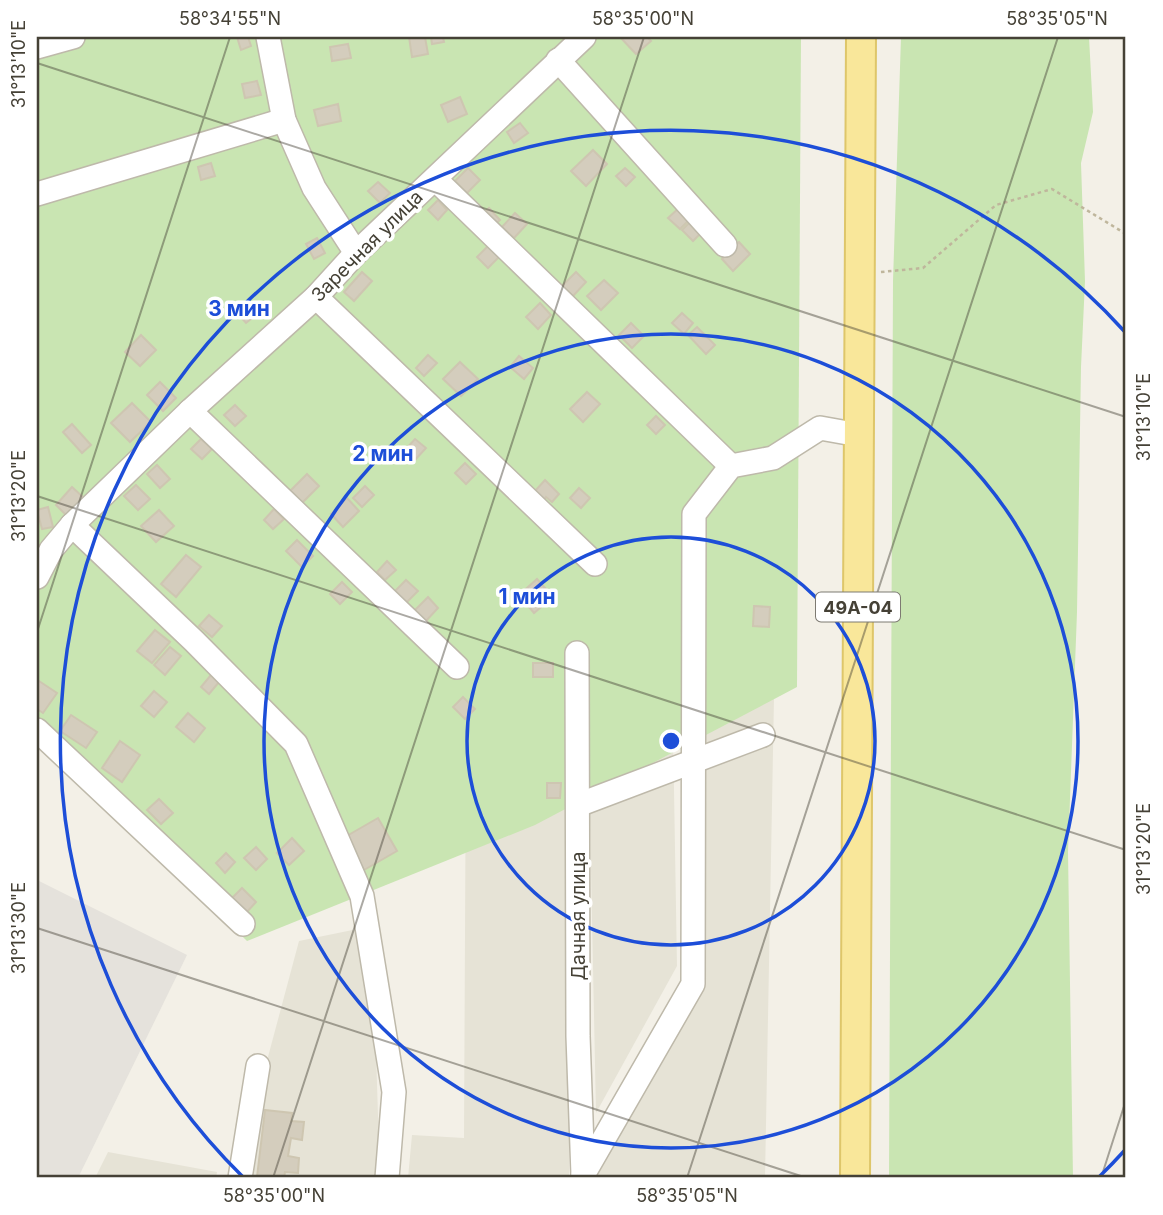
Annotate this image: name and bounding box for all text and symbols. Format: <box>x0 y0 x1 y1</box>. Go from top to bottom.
text: 58°34'55"N <box>179 8 281 29</box>
text: 58°35'00"N <box>592 8 694 29</box>
text: 58°35'05"N <box>1006 8 1108 29</box>
text: 31°13'10"E <box>8 20 29 108</box>
street label: Заречная улица <box>307 186 427 306</box>
text: 3 мин <box>208 296 270 321</box>
text: 31°13'10"E <box>1133 373 1154 461</box>
text: 2 мин <box>352 441 414 466</box>
text: 31°13'20"E <box>8 450 29 542</box>
text: 1 мин <box>498 584 556 609</box>
road number: 49А-04 <box>816 592 900 622</box>
centre of rings <box>659 729 683 753</box>
text: 31°13'20"E <box>1133 803 1154 895</box>
street label: Дачная улица <box>567 852 590 980</box>
text: 31°13'30"E <box>8 882 29 974</box>
text: 58°35'00"N <box>223 1185 325 1206</box>
text: 58°35'05"N <box>636 1185 738 1206</box>

